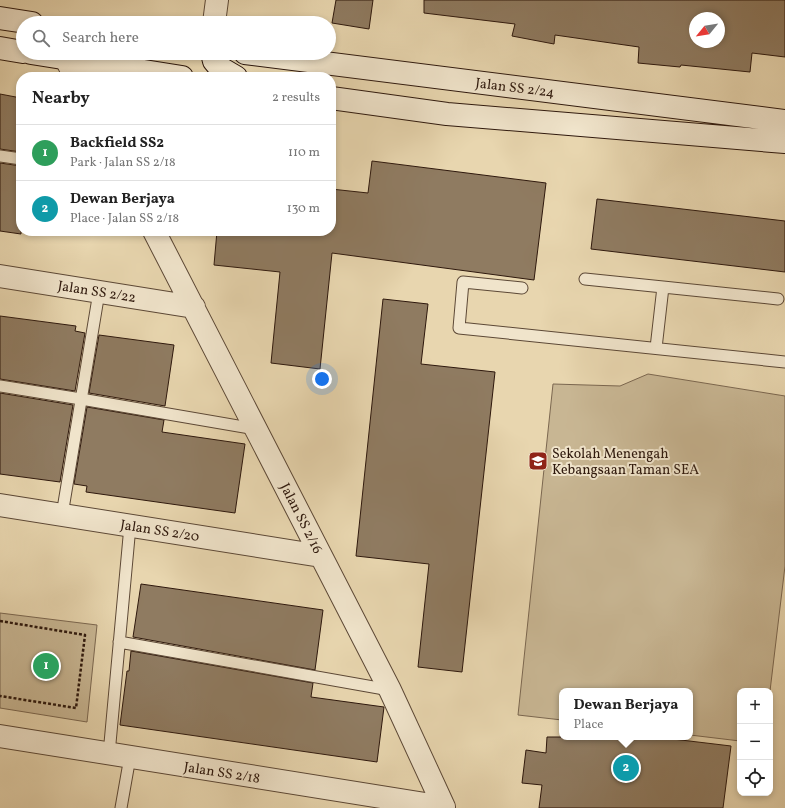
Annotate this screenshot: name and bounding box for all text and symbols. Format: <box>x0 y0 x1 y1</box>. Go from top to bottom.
north arrow <box>689 12 725 48</box>
search box <box>16 16 336 60</box>
icon: search <box>30 27 52 49</box>
text: Search here <box>62 28 139 49</box>
street label: Jalan SS 2/24 <box>474 74 555 103</box>
text: Nearby <box>32 87 90 110</box>
text: 2 results <box>272 89 320 107</box>
text: Backfield SS2 <box>70 133 164 154</box>
text: 1 <box>42 144 48 162</box>
text: 110 m <box>288 144 320 162</box>
text: Park · Jalan SS 2/18 <box>70 154 176 172</box>
text: Dewan Berjaya <box>70 189 175 210</box>
text: 2 <box>42 200 48 218</box>
text: 130 m <box>287 200 320 218</box>
text: Place · Jalan SS 2/18 <box>70 210 179 228</box>
street label: Jalan SS 2/22 <box>56 277 137 308</box>
your location <box>312 369 332 389</box>
place label: Sekolah Menengah Kebangsaan Taman SEA <box>552 445 699 480</box>
school or university icon: Sekolah Menengah Kebangsaan Taman SEA <box>527 450 549 472</box>
street label: Jalan SS 2/16 <box>275 480 327 557</box>
street label: Jalan SS 2/20 <box>119 516 201 547</box>
pin: 1 <box>33 651 59 681</box>
popup <box>559 688 693 740</box>
map controls <box>737 688 773 796</box>
button: + <box>737 688 773 724</box>
text: Dewan Berjaya <box>574 695 678 716</box>
text: Place <box>574 716 603 734</box>
button: − <box>737 724 773 760</box>
pin: 2 <box>613 753 639 783</box>
street label: Jalan SS 2/18 <box>182 758 261 789</box>
button: locate <box>737 760 773 796</box>

